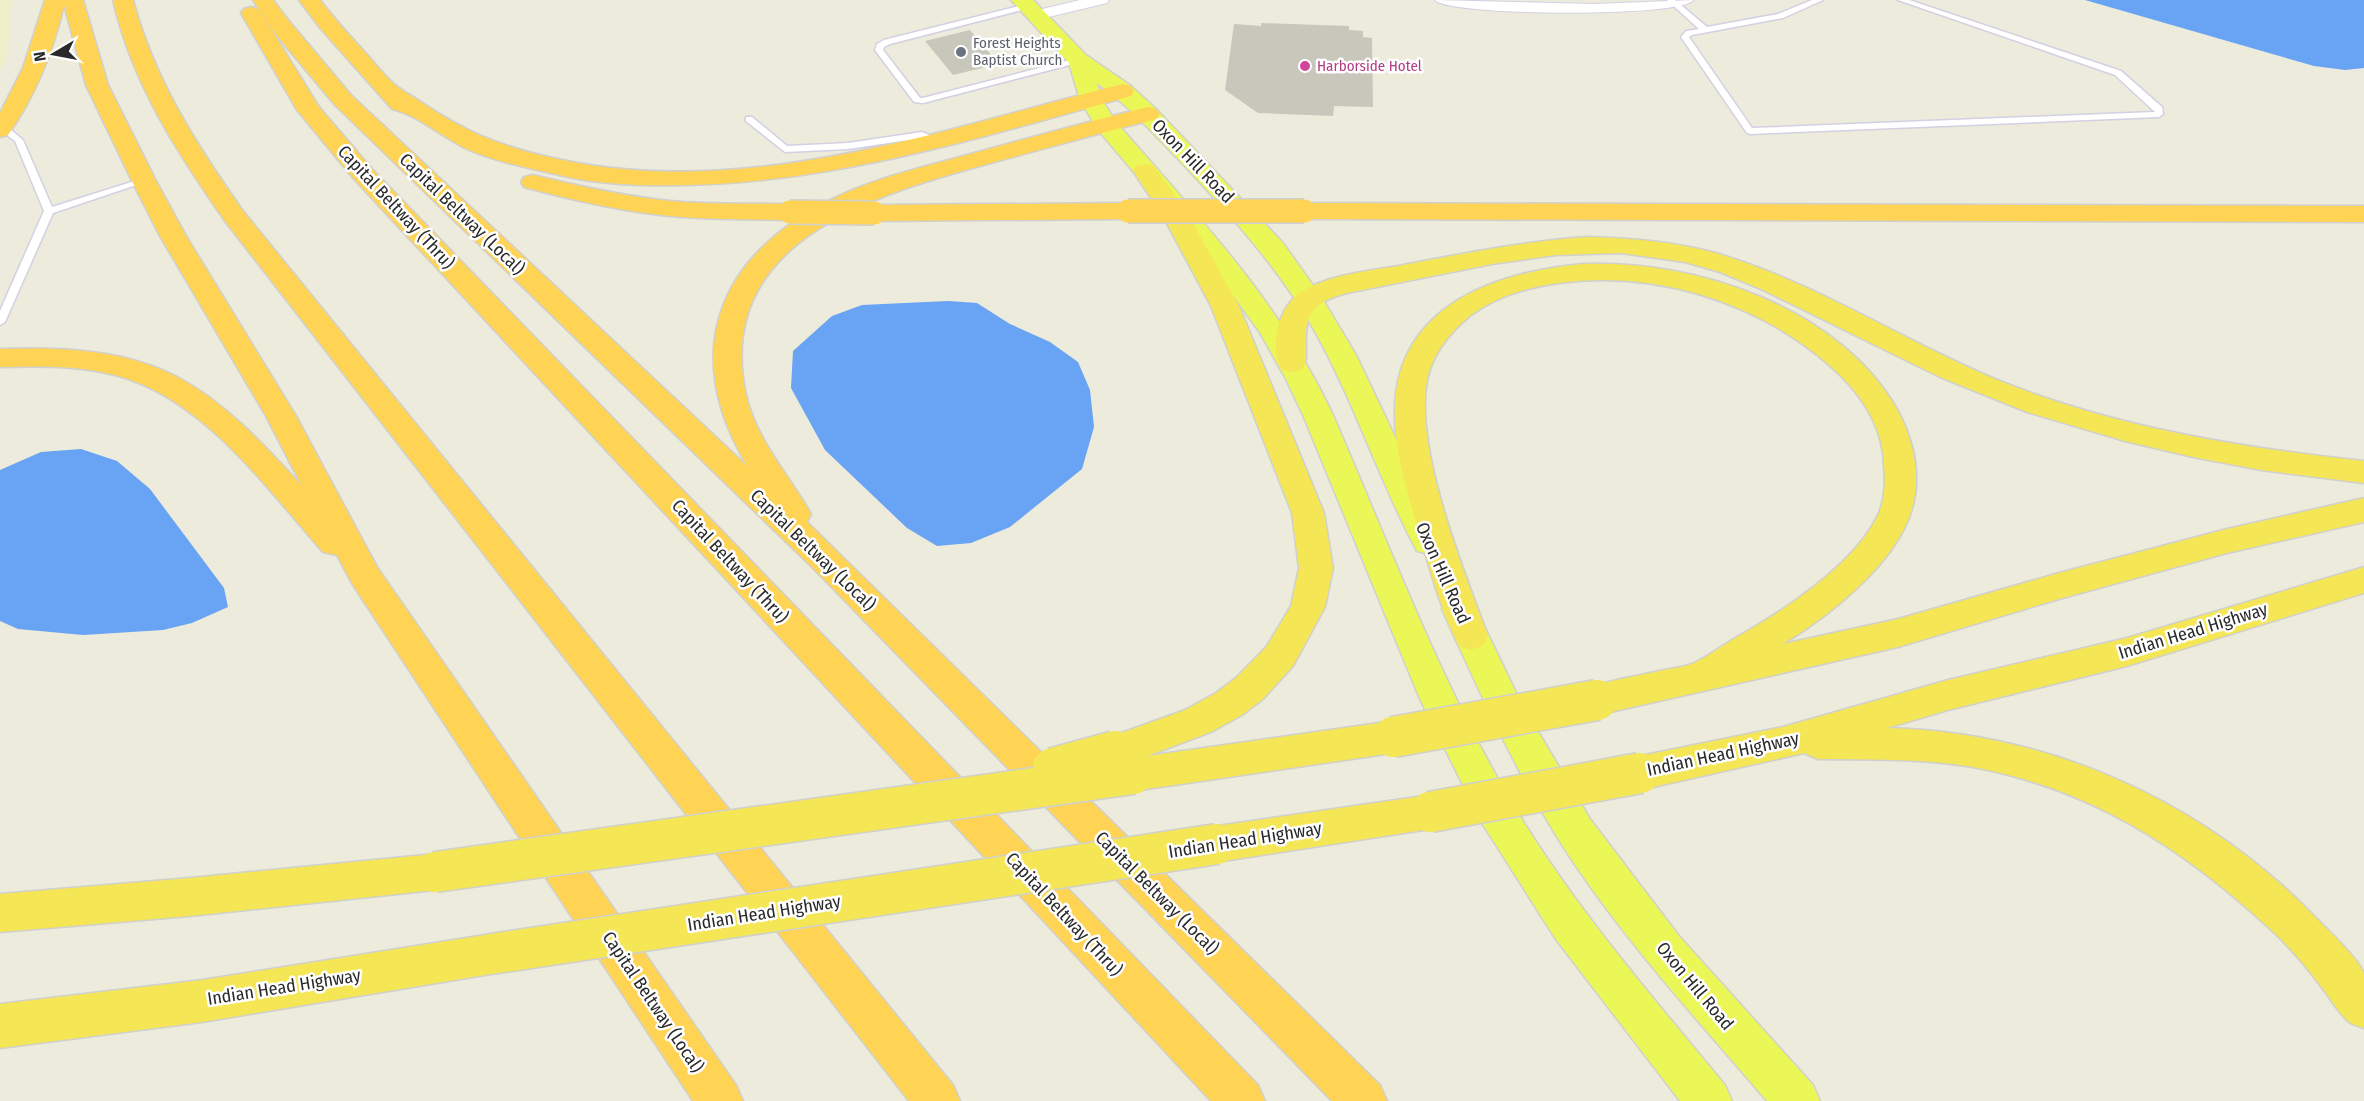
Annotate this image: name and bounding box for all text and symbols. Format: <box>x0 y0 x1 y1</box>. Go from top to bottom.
north arrow <box>24 24 84 84</box>
place label: Forest Heights Baptist Church <box>973 34 1062 69</box>
marker: Forest Heights Baptist Church <box>954 45 968 59</box>
text: N <box>30 50 50 63</box>
place label: Harborside Hotel <box>1317 57 1422 75</box>
marker: Harborside Hotel <box>1298 59 1312 73</box>
street label: Oxon Hill Road <box>1147 114 1239 208</box>
street label: Capital Beltway (Thru) <box>333 141 459 273</box>
street label: Capital Beltway (Local) <box>395 149 529 279</box>
street label: Capital Beltway (Local) <box>746 485 880 615</box>
street label: Capital Beltway (Thru) <box>667 495 793 627</box>
street label: Oxon Hill Road <box>1411 519 1475 627</box>
street label: Indian Head Highway <box>2116 598 2270 664</box>
street label: Indian Head Highway <box>1645 727 1801 781</box>
street label: Indian Head Highway <box>1167 817 1323 863</box>
street label: Capital Beltway (Local) <box>1091 827 1223 959</box>
street label: Capital Beltway (Thru) <box>1001 848 1127 980</box>
street label: Indian Head Highway <box>686 890 842 936</box>
street label: Capital Beltway (Local) <box>598 927 708 1077</box>
street label: Oxon Hill Road <box>1652 937 1738 1035</box>
street label: Indian Head Highway <box>206 964 362 1010</box>

